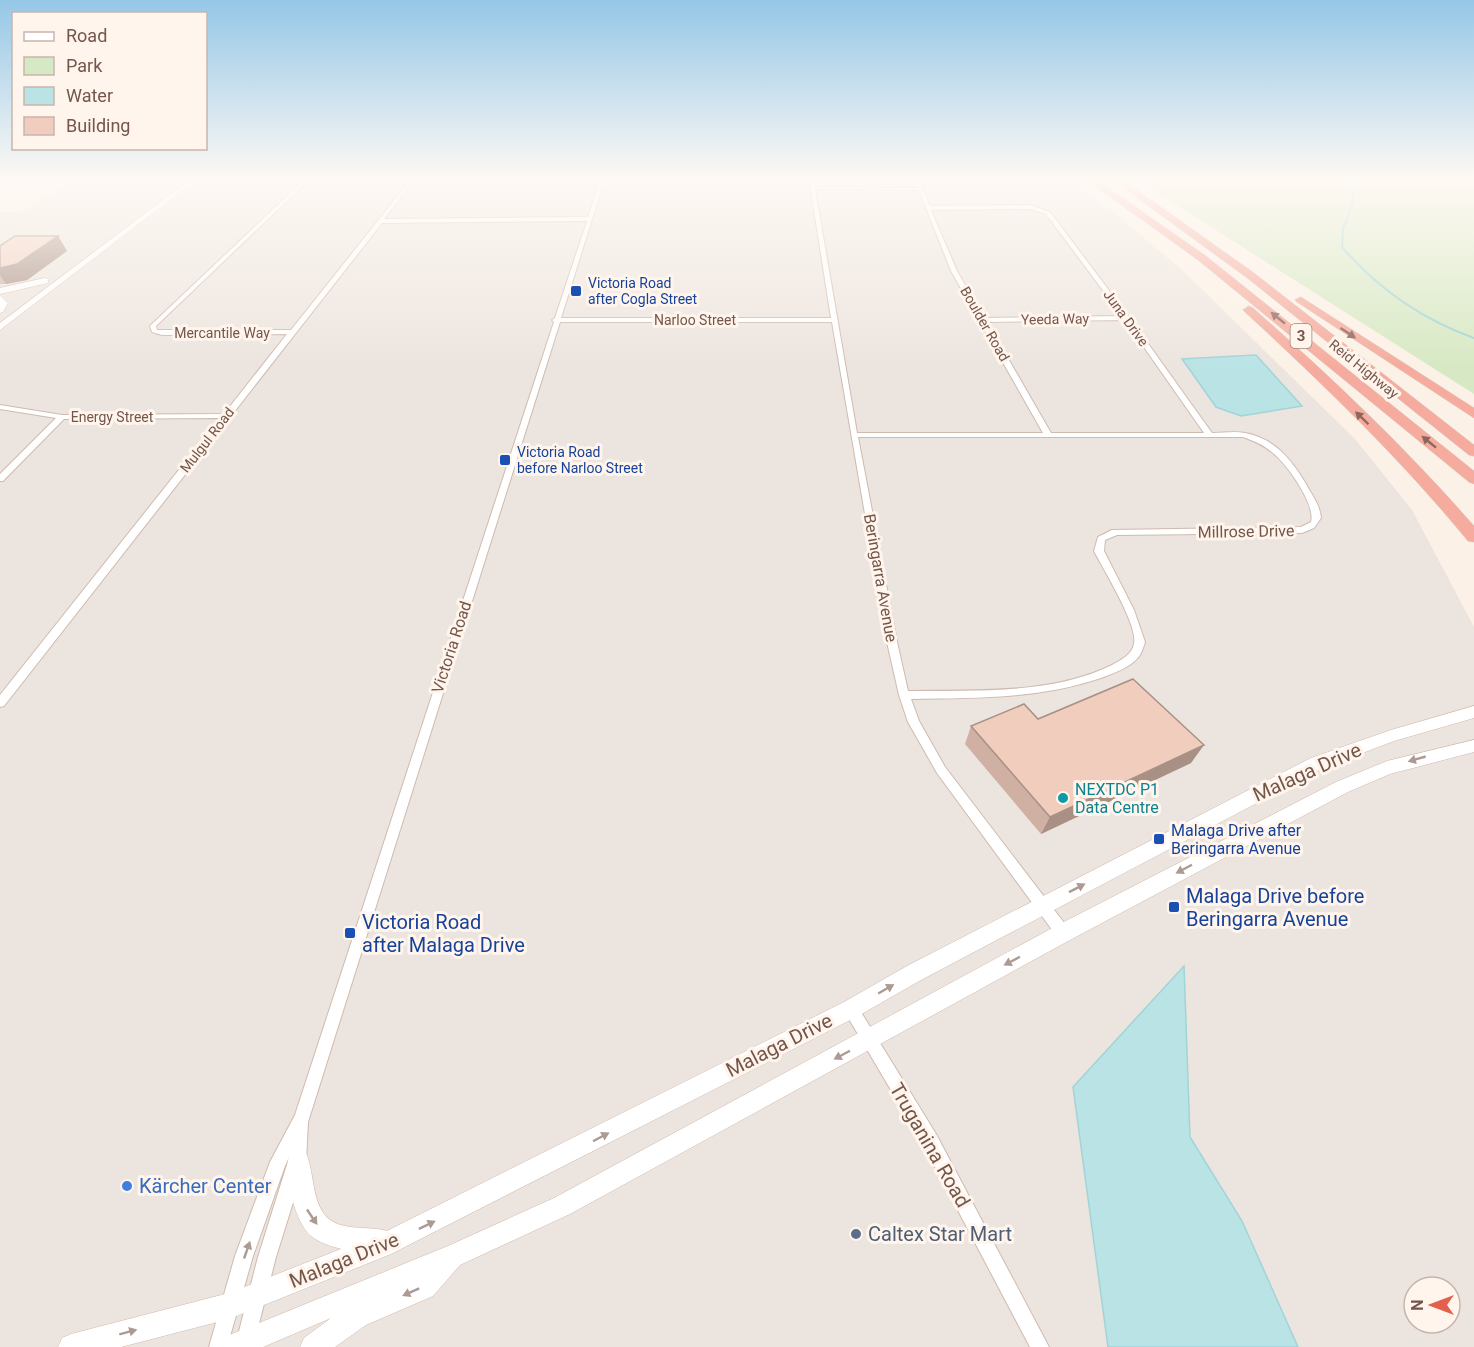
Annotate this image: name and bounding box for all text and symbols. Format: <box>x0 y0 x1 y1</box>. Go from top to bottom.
legend <box>12 12 207 150</box>
text: Road <box>66 25 107 46</box>
text: Park <box>66 55 103 76</box>
text: Water <box>66 85 113 106</box>
text: Building <box>66 115 130 136</box>
place label: Victoria Road after Cogla Street <box>588 275 698 307</box>
marker: Victoria Road after Cogla Street <box>569 284 583 298</box>
street label: Boulder Road <box>957 284 1013 364</box>
street label: Juna Drive <box>1100 287 1152 349</box>
street label: Yeeda Way <box>1021 310 1090 328</box>
street label: Narloo Street <box>654 312 736 328</box>
one-way arrow <box>1271 312 1286 325</box>
road number: 3 <box>1290 324 1312 348</box>
street label: Mercantile Way <box>174 325 270 341</box>
one-way arrow <box>1340 327 1357 338</box>
street label: Reid Highway <box>1326 336 1402 402</box>
street label: Mulgul Road <box>177 404 237 476</box>
street label: Energy Street <box>71 409 154 425</box>
one-way arrow <box>1356 411 1370 425</box>
one-way arrow <box>1422 436 1437 449</box>
place label: Victoria Road before Narloo Street <box>517 444 643 476</box>
marker: Victoria Road before Narloo Street <box>498 453 512 467</box>
street label: Beringarra Avenue <box>860 513 901 644</box>
street label: Millrose Drive <box>1198 521 1295 542</box>
street label: Victoria Road <box>428 599 475 695</box>
street label: Malaga Drive <box>1249 737 1365 807</box>
one-way arrow <box>1408 755 1426 765</box>
place label: NEXTDC P1 Data Centre <box>1075 780 1159 817</box>
marker: NEXTDC P1 Data Centre <box>1056 791 1070 805</box>
place label: Malaga Drive after Beringarra Avenue <box>1171 821 1302 858</box>
marker: Malaga Drive after Beringarra Avenue <box>1152 832 1166 846</box>
one-way arrow <box>1176 864 1193 874</box>
one-way arrow <box>1068 884 1085 893</box>
place label: Malaga Drive before Beringarra Avenue <box>1186 884 1364 931</box>
marker: Malaga Drive before Beringarra Avenue <box>1167 900 1181 914</box>
place label: Victoria Road after Malaga Drive <box>362 910 525 957</box>
marker: Victoria Road after Malaga Drive <box>343 926 357 940</box>
one-way arrow <box>1003 956 1020 966</box>
one-way arrow <box>878 984 894 995</box>
street label: Malaga Drive <box>722 1008 836 1082</box>
one-way arrow <box>833 1051 850 1060</box>
street label: Truganina Road <box>885 1078 975 1212</box>
one-way arrow <box>592 1132 609 1142</box>
place label: Kärcher Center <box>139 1174 272 1198</box>
marker: Kärcher Center <box>120 1179 134 1193</box>
one-way arrow <box>306 1208 318 1224</box>
one-way arrow <box>418 1220 435 1230</box>
place label: Caltex Star Mart <box>868 1222 1012 1246</box>
street label: Malaga Drive <box>286 1227 402 1293</box>
marker: Caltex Star Mart <box>849 1227 863 1241</box>
one-way arrow <box>242 1241 252 1259</box>
north arrow <box>1402 1275 1462 1335</box>
one-way arrow <box>402 1288 419 1297</box>
text: N <box>1408 1299 1427 1311</box>
one-way arrow <box>119 1327 137 1336</box>

